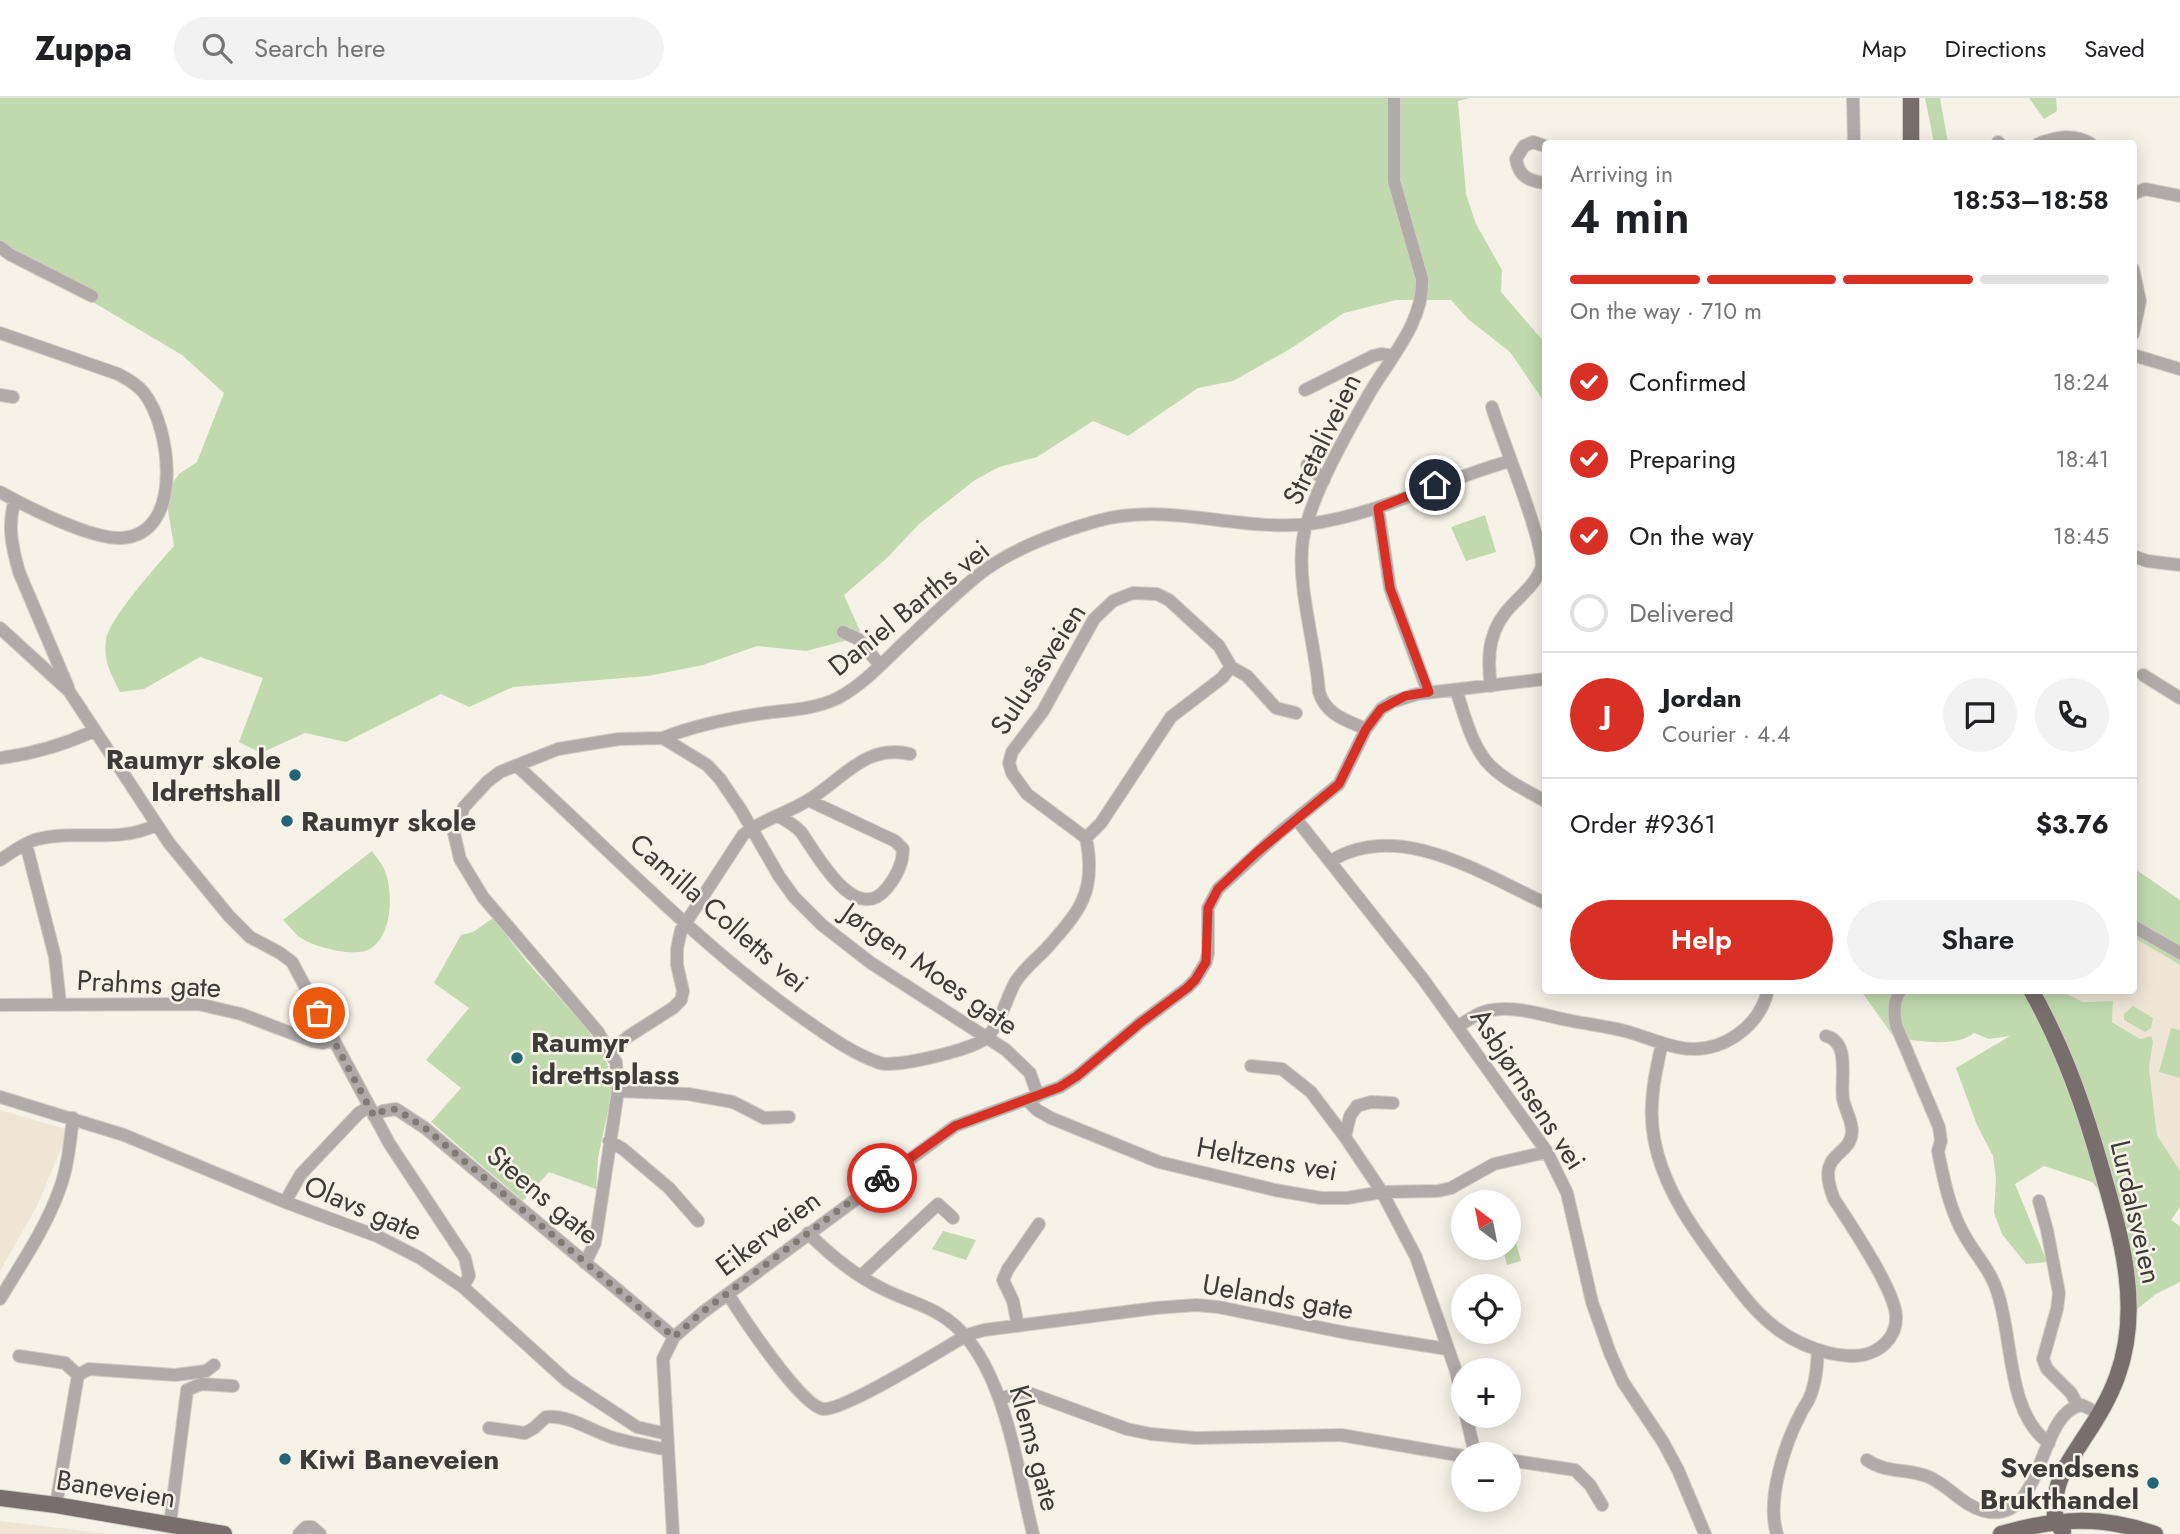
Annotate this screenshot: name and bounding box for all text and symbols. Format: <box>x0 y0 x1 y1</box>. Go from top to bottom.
search box <box>174 17 664 80</box>
text: Zuppa <box>35 25 132 72</box>
icon: search <box>198 29 236 67</box>
text: Search here <box>254 29 385 67</box>
text: Map <box>1862 31 1907 66</box>
text: Directions <box>1945 31 2046 66</box>
text: Saved <box>2084 31 2145 66</box>
text: Arriving in <box>1570 157 1673 191</box>
text: 18:53–18:58 <box>1952 181 2109 219</box>
text: 4 min <box>1570 184 1690 250</box>
text: On the way · 710 m <box>1570 294 1762 328</box>
icon: check <box>1570 363 1608 401</box>
text: Confirmed <box>1629 363 1746 401</box>
text: 18:24 <box>2053 365 2109 399</box>
street label: Stretaliveien <box>1272 366 1372 512</box>
icon: check <box>1570 440 1608 478</box>
text: Preparing <box>1629 440 1736 478</box>
text: 18:41 <box>2055 442 2109 476</box>
pin <box>1405 455 1465 515</box>
icon: home <box>1416 466 1454 504</box>
icon: check <box>1570 517 1608 555</box>
text: On the way <box>1629 517 1754 555</box>
text: 18:45 <box>2053 519 2109 553</box>
street label: Daniel Barths vei <box>819 530 999 686</box>
text: Delivered <box>1629 594 1734 632</box>
street label: Sulusåsveien <box>980 595 1096 743</box>
button: chat <box>1943 678 2017 752</box>
button: phone <box>2035 678 2109 752</box>
text: Jordan <box>1662 679 1742 717</box>
text: J <box>1603 696 1611 734</box>
text: Courier · 4.4 <box>1662 717 1790 751</box>
place label: Raumyr skole Idrettshall <box>106 739 281 812</box>
marker: Raumyr skole Idrettshall <box>287 767 303 783</box>
place label: Raumyr skole <box>301 801 476 842</box>
text: Order #9361 <box>1570 805 1716 843</box>
text: $3.76 <box>2036 805 2109 843</box>
marker: Raumyr skole <box>279 813 295 829</box>
street label: Camilla Colletts vei <box>621 824 817 1002</box>
street label: Jørgen Moes gate <box>830 890 1027 1045</box>
button: Help <box>1570 900 1833 980</box>
button: Share <box>1847 900 2109 980</box>
street label: Prahms gate <box>76 960 222 1008</box>
pin <box>289 983 349 1043</box>
icon: bag <box>300 994 338 1032</box>
street label: Asbjørnsens vei <box>1460 1000 1596 1178</box>
place label: Raumyr idrettsplass <box>531 1022 679 1095</box>
marker: Raumyr idrettsplass <box>509 1050 525 1066</box>
street label: Heltzens vei <box>1193 1126 1341 1192</box>
street label: Steens gate <box>478 1136 608 1254</box>
street label: Lurdalsveien <box>2100 1136 2172 1288</box>
courier <box>847 1143 917 1213</box>
icon: bike <box>863 1159 901 1197</box>
street label: Olavs gate <box>298 1165 428 1251</box>
street label: Eikerveien <box>707 1180 829 1286</box>
north arrow <box>1451 1190 1521 1260</box>
map controls <box>1451 1190 1521 1512</box>
street label: Uelands gate <box>1199 1264 1357 1330</box>
button: locate <box>1451 1274 1521 1344</box>
button: + <box>1451 1358 1521 1428</box>
street label: Klems gate <box>999 1380 1071 1516</box>
place label: Kiwi Baneveien <box>299 1439 499 1480</box>
button: − <box>1451 1442 1521 1512</box>
place label: Svendsens Brukthandel <box>1980 1447 2139 1520</box>
marker: Kiwi Baneveien <box>277 1451 293 1467</box>
street label: Baneveien <box>53 1459 179 1519</box>
marker: Svendsens Brukthandel <box>2145 1475 2161 1491</box>

